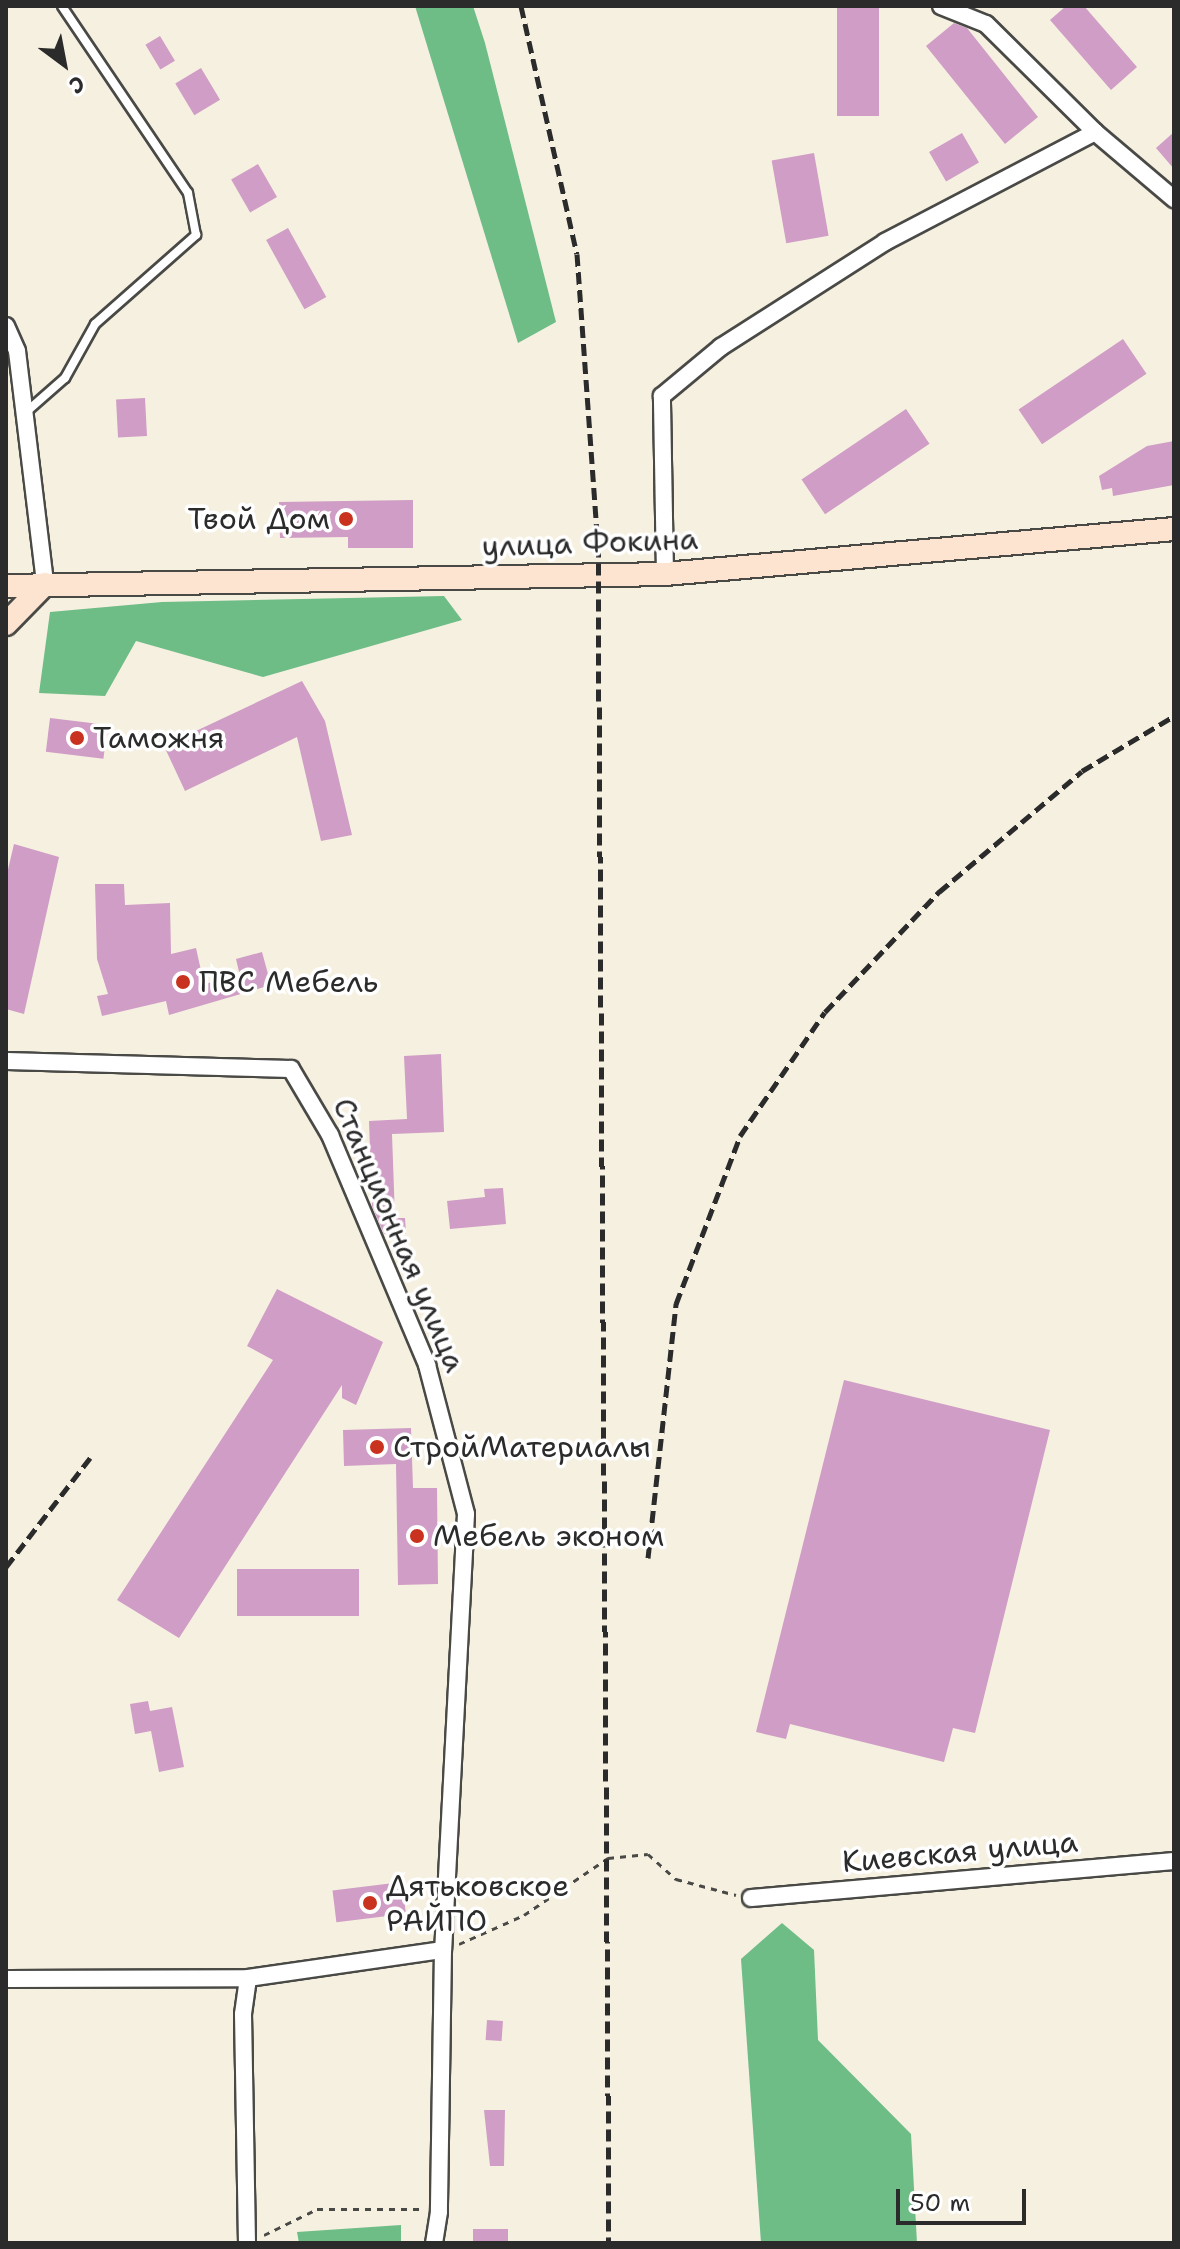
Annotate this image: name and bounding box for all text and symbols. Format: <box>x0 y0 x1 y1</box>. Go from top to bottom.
north arrow <box>24 24 104 104</box>
text: С <box>64 69 90 101</box>
place label: Твой Дом <box>188 501 330 537</box>
marker: Твой Дом <box>337 510 355 528</box>
street label: улица Фокина <box>481 521 699 565</box>
place label: Таможня <box>93 720 224 756</box>
marker: Таможня <box>68 729 86 747</box>
place label: ПВС Мебель <box>199 964 378 1000</box>
marker: ПВС Мебель <box>174 973 192 991</box>
street label: Станционная улица <box>325 1093 473 1377</box>
place label: СтройМатериалы <box>393 1429 651 1465</box>
marker: СтройМатериалы <box>368 1438 386 1456</box>
place label: Мебель эконом <box>433 1518 664 1554</box>
marker: Мебель эконом <box>408 1527 426 1545</box>
street label: Киевская улица <box>841 1824 1079 1880</box>
place label: Дятьковское РАЙПО <box>386 1868 569 1938</box>
marker: Дятьковское РАЙПО <box>361 1894 379 1912</box>
scale bar <box>900 2173 1030 2223</box>
text: 50 m <box>910 2187 970 2219</box>

